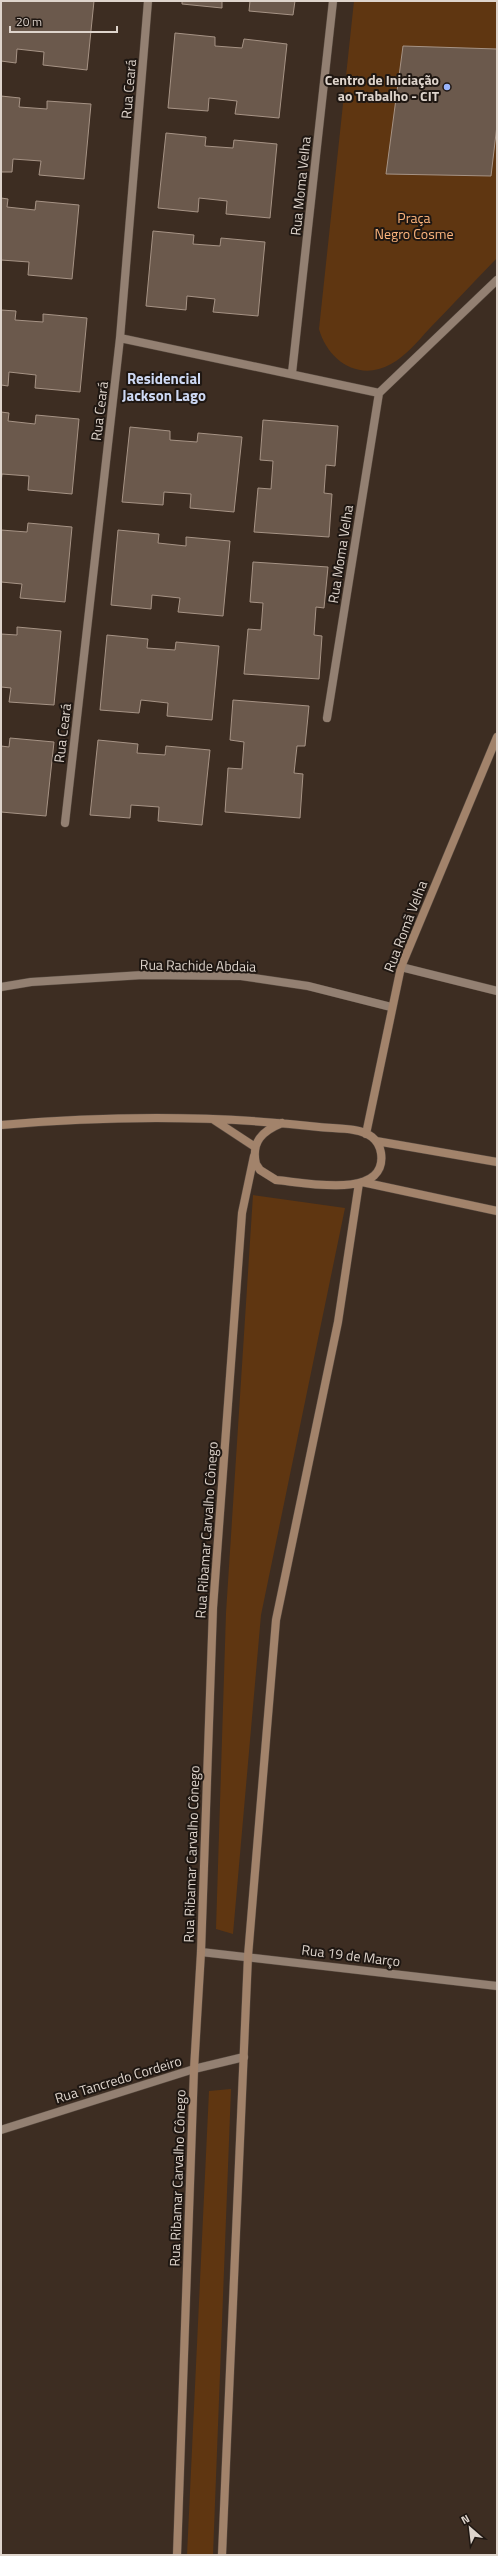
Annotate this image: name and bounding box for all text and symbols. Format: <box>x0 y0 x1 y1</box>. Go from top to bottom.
scale bar <box>10 8 117 34</box>
text: 20 m <box>16 12 42 31</box>
street label: Rua Ceará <box>115 58 141 120</box>
place label: Centro de Iniciação ao Trabalho - CIT <box>325 69 440 106</box>
marker: Centro de Iniciação ao Trabalho - CIT <box>442 82 452 92</box>
street label: Rua Moma Velha <box>284 135 316 237</box>
park label: Praça Negro Cosme <box>375 207 454 244</box>
district label: Residencial Jackson Lago <box>122 367 206 407</box>
street label: Rua Ceará <box>85 380 113 442</box>
street label: Rua Moma Velha <box>322 503 358 605</box>
street label: Rua Ceará <box>48 702 76 764</box>
street label: Rua Romã Velha <box>378 877 432 975</box>
street label: Rua Rachide Abdaia <box>140 953 256 977</box>
street label: Rua Ribamar Carvalho Cônego <box>189 1441 223 1619</box>
street label: Rua Ribamar Carvalho Cônego <box>177 1765 205 1943</box>
street label: Rua 19 de Março <box>300 1939 402 1971</box>
street label: Rua Tancredo Cordeiro <box>52 2050 184 2108</box>
street label: Rua Ribamar Carvalho Cônego <box>163 2089 191 2267</box>
north arrow <box>450 2508 490 2548</box>
text: N <box>458 2510 472 2528</box>

